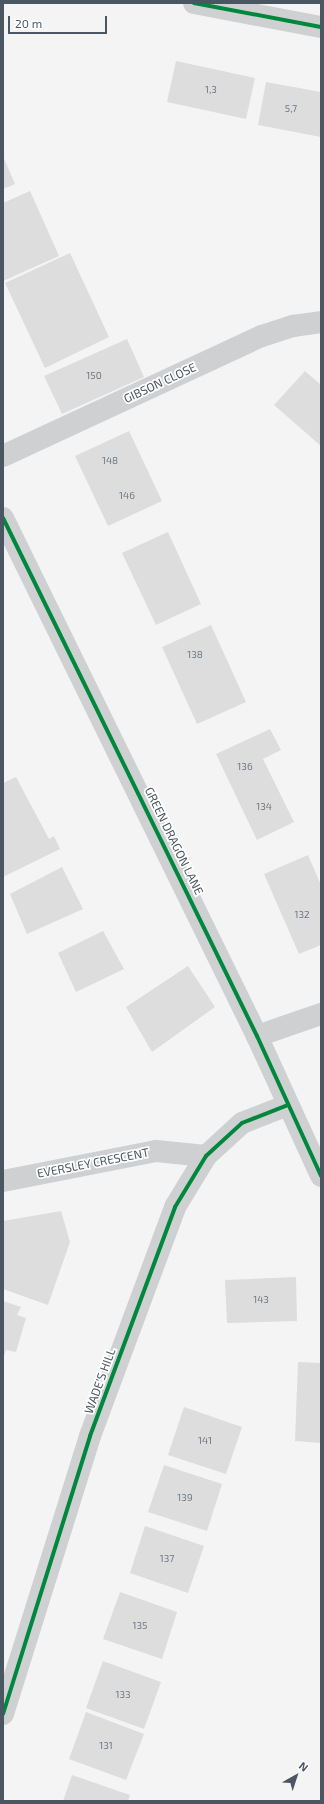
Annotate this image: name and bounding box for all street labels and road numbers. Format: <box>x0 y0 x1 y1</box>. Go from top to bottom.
street label: GIBSON CLOSE <box>121 360 199 406</box>
street label: GREEN DRAGON LANE <box>142 785 206 897</box>
street label: EVERSLEY CRESCENT <box>36 1145 150 1181</box>
street label: WADE'S HILL <box>81 1346 119 1416</box>

